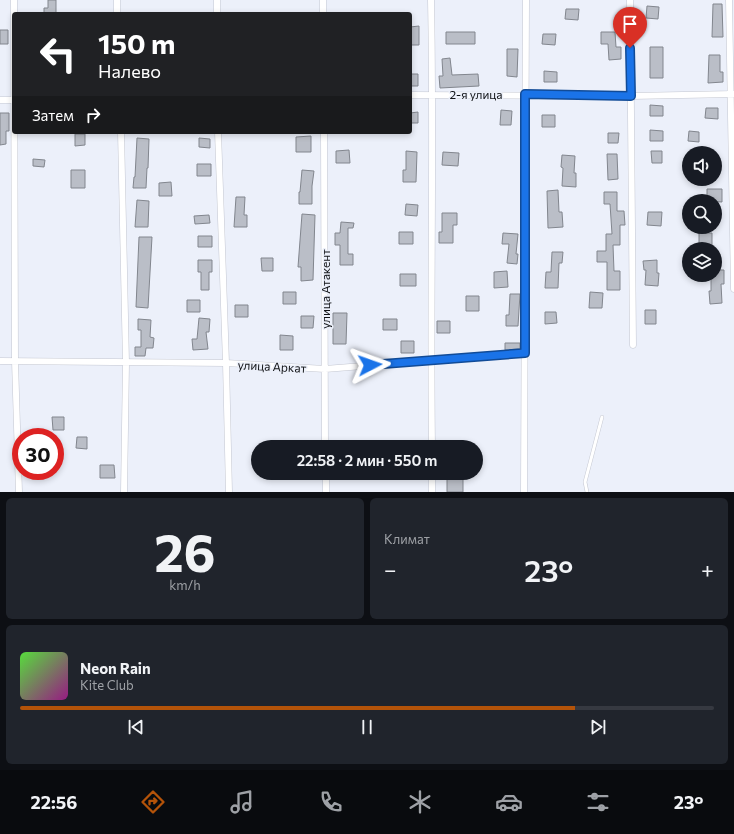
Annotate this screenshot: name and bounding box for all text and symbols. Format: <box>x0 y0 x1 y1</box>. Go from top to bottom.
pin <box>613 7.0 647 48</box>
icon: arrive <box>619 13 641 35</box>
text: 150 m <box>98 26 175 60</box>
icon: left <box>32 28 84 80</box>
text: Налево <box>98 60 161 82</box>
street label: 2-я улица <box>449 87 503 101</box>
icon: right <box>82 104 104 126</box>
text: Затем <box>32 106 74 124</box>
map controls <box>682 146 722 282</box>
button: sound <box>682 146 722 186</box>
button: search <box>682 194 722 234</box>
button: layers <box>682 242 722 282</box>
street label: улица Атакент <box>318 249 332 329</box>
position arrow <box>349 344 391 386</box>
street label: улица Аркат <box>237 357 307 375</box>
speed limit sign: 30 <box>12 428 64 480</box>
text: 22:58 · 2 мин · 550 m <box>297 451 437 469</box>
text: 26 <box>154 519 216 583</box>
text: Климат <box>384 531 430 547</box>
text: 23° <box>524 551 573 588</box>
text: − <box>384 556 397 583</box>
text: + <box>701 556 714 583</box>
text: km/h <box>169 577 201 593</box>
text: Neon Rain <box>80 659 151 677</box>
text: Kite Club <box>80 677 134 693</box>
icon: previous <box>125 716 147 738</box>
icon: pause <box>356 716 378 738</box>
icon: next <box>587 716 609 738</box>
icon: directions <box>139 788 167 816</box>
icon: music <box>228 788 256 816</box>
icon: phone <box>317 788 345 816</box>
icon: climate <box>406 788 434 816</box>
icon: car <box>495 788 523 816</box>
icon: filters <box>584 788 612 816</box>
text: 22:56 <box>31 791 77 813</box>
text: 23° <box>674 791 703 813</box>

